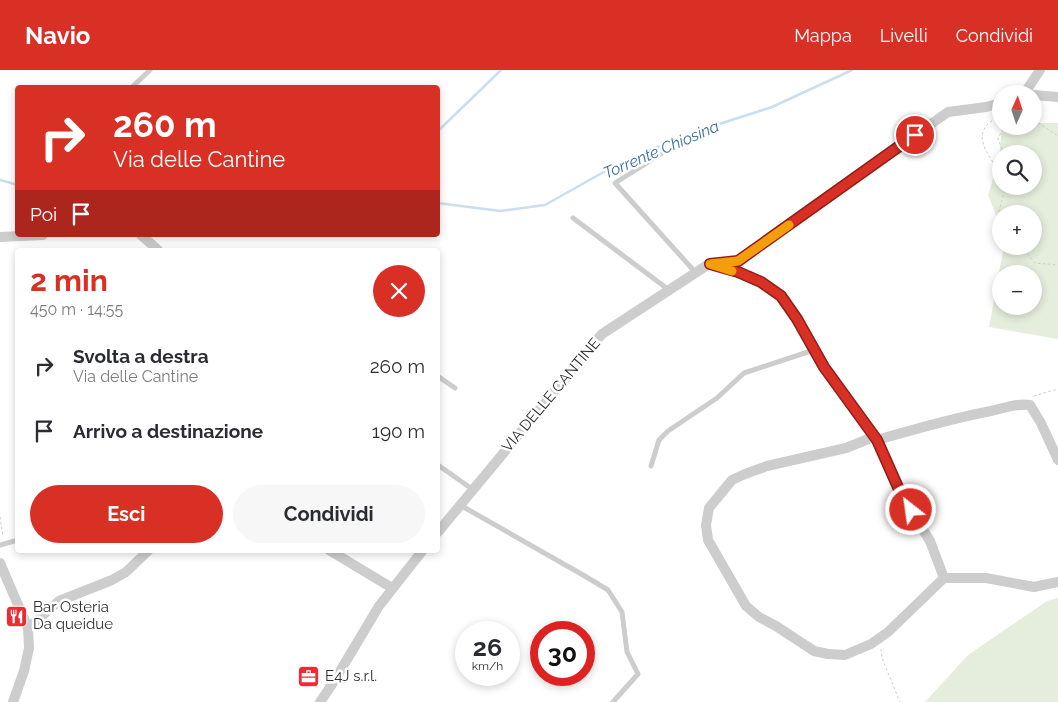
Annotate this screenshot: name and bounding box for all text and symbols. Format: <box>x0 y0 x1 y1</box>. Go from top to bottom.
text: Navio <box>25 21 90 50</box>
text: Mappa <box>794 25 852 46</box>
text: Livelli <box>880 25 928 46</box>
text: Condividi <box>956 25 1033 46</box>
north arrow <box>992 85 1042 135</box>
map controls <box>992 85 1042 315</box>
text: 260 m <box>113 104 216 145</box>
icon: right <box>30 105 95 170</box>
pin <box>894 114 936 156</box>
water label: Torrente Chiosina <box>600 116 722 182</box>
icon: arrive <box>901 121 929 149</box>
button: search <box>992 145 1042 195</box>
text: Via delle Cantine <box>113 146 285 172</box>
icon: arrive <box>67 200 95 228</box>
text: Poi <box>30 203 57 225</box>
button: + <box>992 205 1042 255</box>
text: 2 min <box>30 263 108 298</box>
button: close <box>373 265 425 317</box>
button: − <box>992 265 1042 315</box>
text: 450 m · 14:55 <box>30 300 123 319</box>
street label: VIA DELLE CANTINE <box>498 334 604 456</box>
text: Svolta a destra <box>73 345 209 367</box>
icon: right <box>30 352 58 380</box>
text: 260 m <box>370 355 425 377</box>
text: Via delle Cantine <box>73 367 198 386</box>
icon: arrive <box>30 417 58 445</box>
text: Arrivo a destinazione <box>73 420 263 442</box>
text: 190 m <box>372 420 425 442</box>
position arrow <box>884 483 936 535</box>
button: Esci <box>30 485 223 543</box>
button: Condividi <box>233 485 425 543</box>
place label: Bar Osteria Da queidue <box>33 598 113 633</box>
restaurant icon: Bar Osteria Da queidue <box>5 604 29 628</box>
speed limit sign: 30 <box>530 621 595 686</box>
text: 26 <box>473 632 502 662</box>
text: km/h <box>472 659 503 673</box>
office icon: E4J s.r.l. <box>297 664 321 688</box>
place label: E4J s.r.l. <box>325 667 377 685</box>

